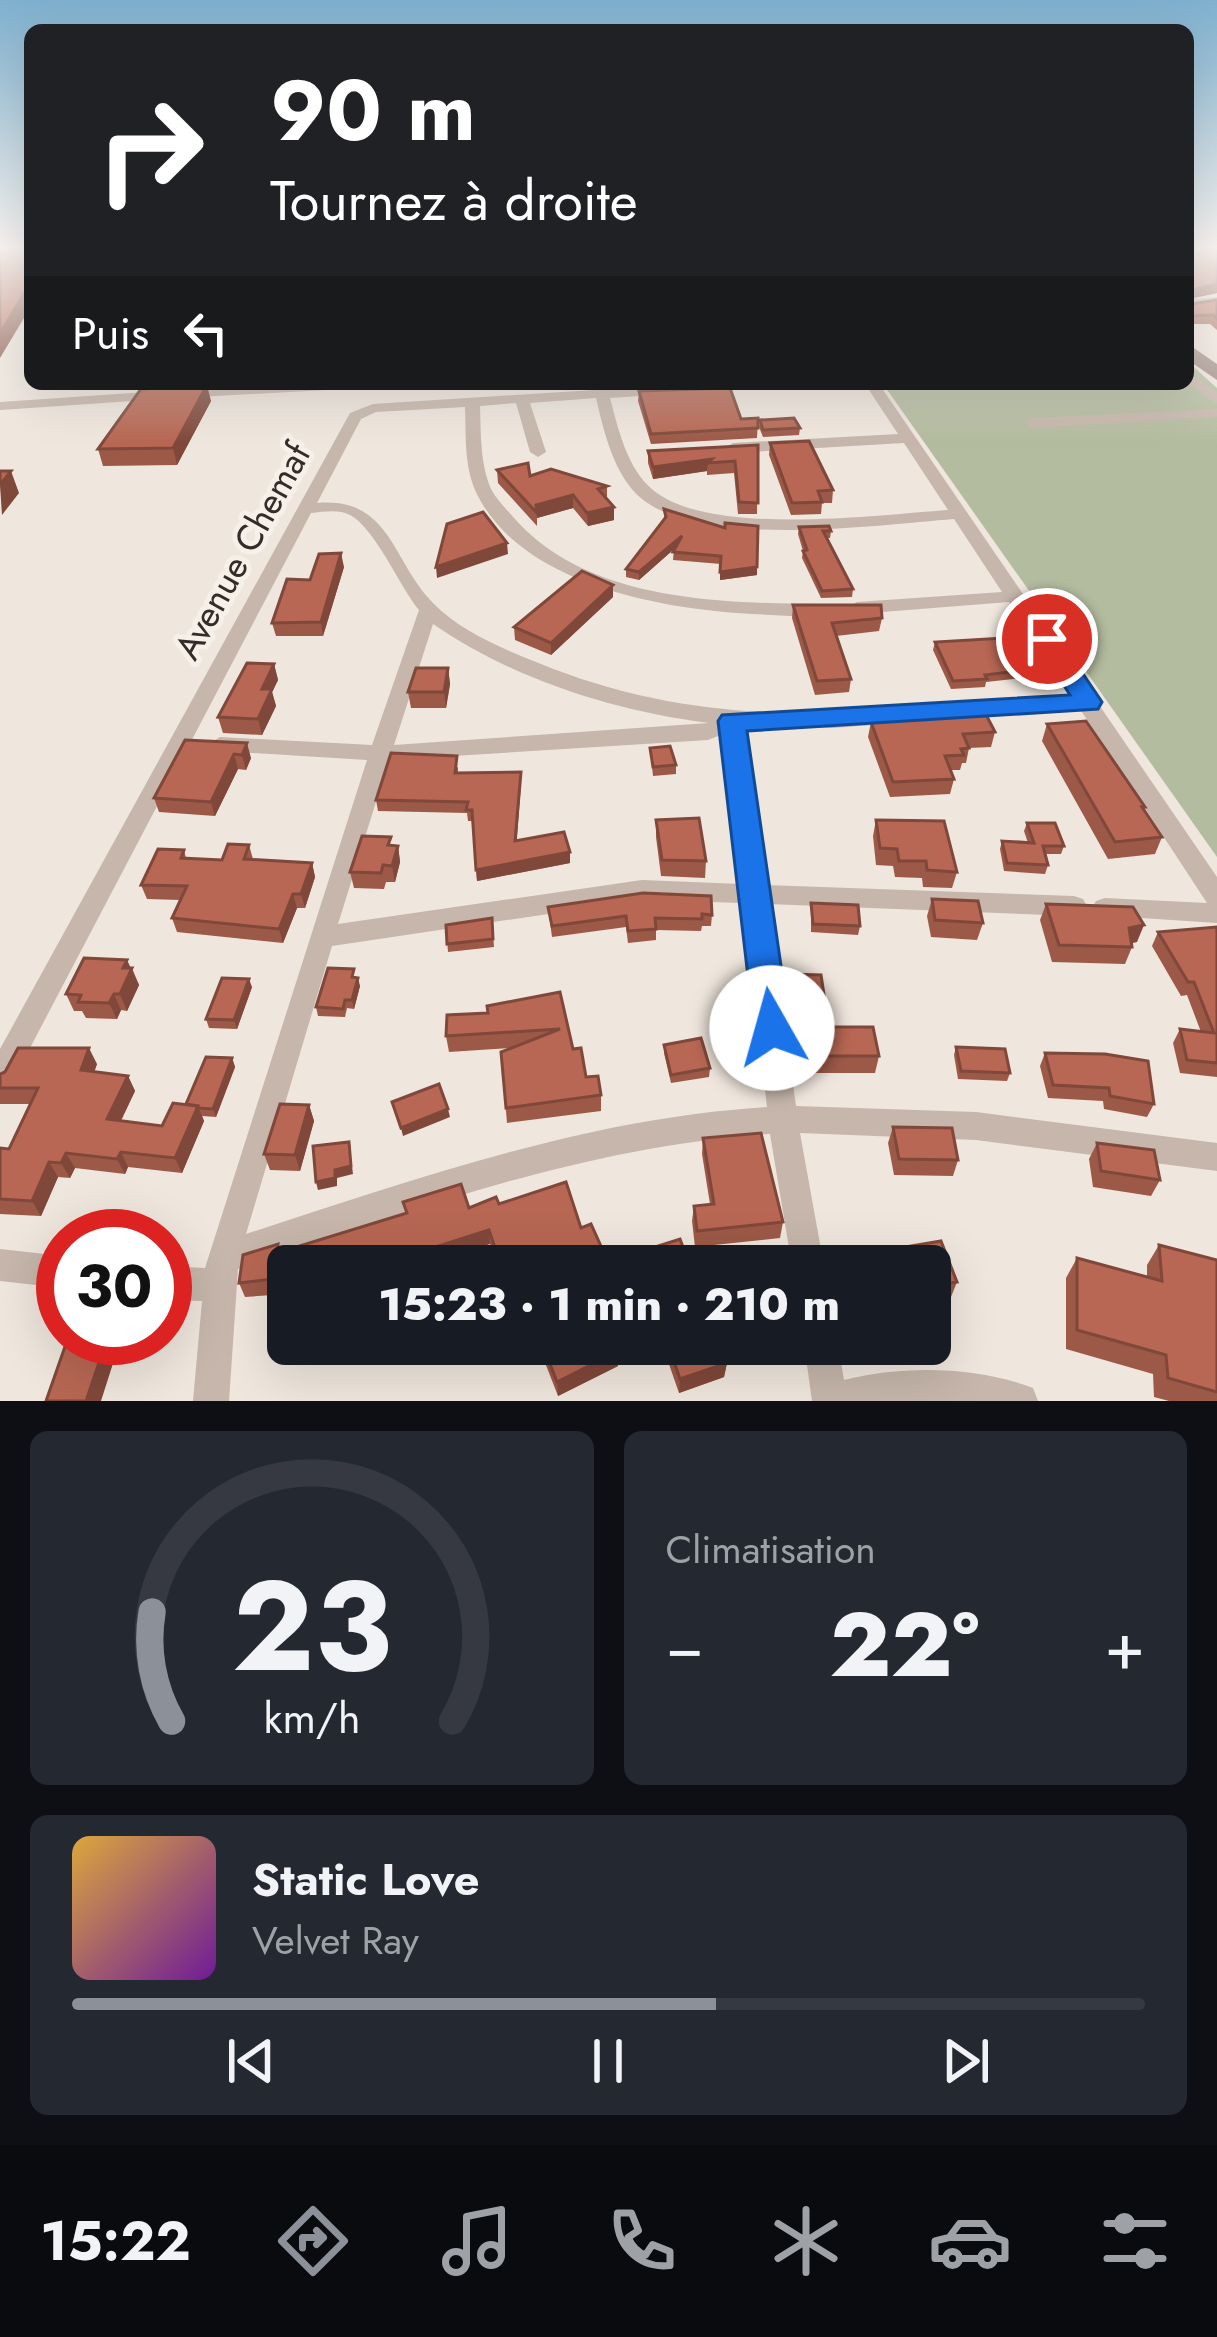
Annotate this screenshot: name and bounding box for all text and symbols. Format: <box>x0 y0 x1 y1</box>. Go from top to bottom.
text: 90 m <box>270 50 476 172</box>
icon: right <box>72 72 228 228</box>
text: Tournez à droite <box>270 162 638 240</box>
icon: left <box>173 300 239 366</box>
text: Puis <box>72 301 149 366</box>
street label: Avenue Chemaf <box>161 432 324 669</box>
pin <box>996 588 1098 690</box>
icon: arrive <box>1014 606 1080 672</box>
position arrow <box>709 965 835 1091</box>
speed limit sign: 30 <box>36 1209 192 1365</box>
text: 15:23 · 1 min · 210 m <box>378 1272 840 1337</box>
text: Climatisation <box>666 1521 876 1578</box>
text: 23 <box>232 1536 391 1717</box>
text: 22° <box>829 1580 979 1710</box>
text: − <box>666 1598 704 1694</box>
text: + <box>1104 1598 1145 1694</box>
text: km/h <box>263 1687 360 1749</box>
text: Static Love <box>252 1847 480 1912</box>
text: Velvet Ray <box>252 1912 419 1969</box>
icon: previous <box>218 2028 284 2094</box>
icon: pause <box>575 2028 641 2094</box>
icon: next <box>933 2028 999 2094</box>
icon: directions <box>271 2199 355 2283</box>
icon: music <box>435 2199 519 2283</box>
icon: phone <box>600 2199 684 2283</box>
icon: climate <box>764 2199 848 2283</box>
icon: car <box>928 2199 1012 2283</box>
icon: filters <box>1093 2199 1177 2283</box>
text: 15:22 <box>40 2202 191 2280</box>

